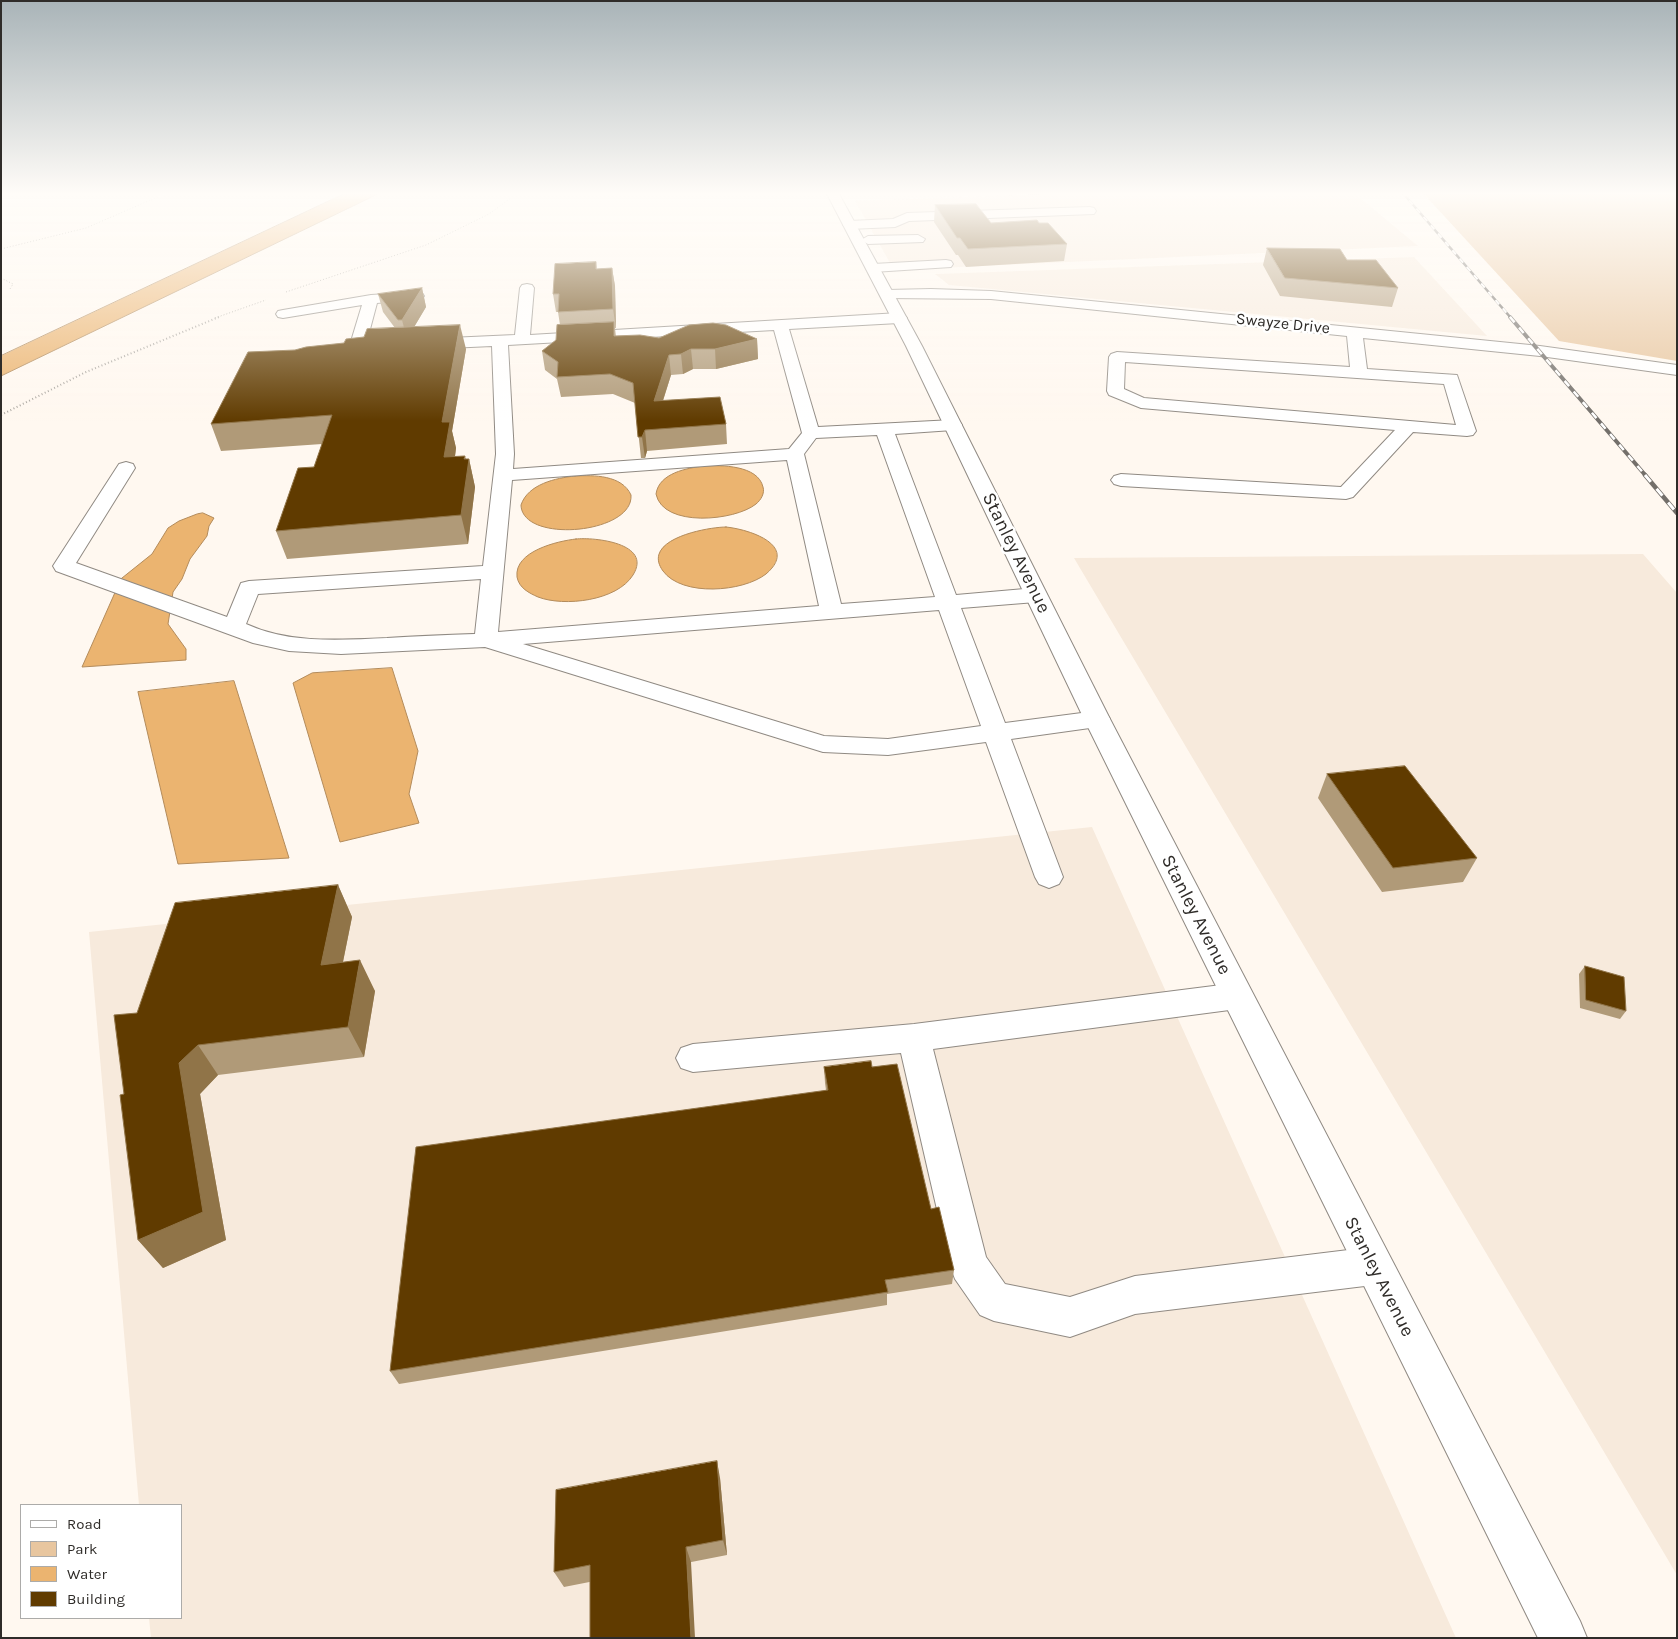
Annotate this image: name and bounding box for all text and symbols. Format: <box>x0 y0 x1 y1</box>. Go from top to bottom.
street label: Swayze Drive <box>1235 310 1331 338</box>
street label: Stanley Avenue <box>977 489 1055 617</box>
street label: Stanley Avenue <box>1156 851 1236 979</box>
street label: Stanley Avenue <box>1339 1213 1419 1341</box>
legend <box>20 1504 182 1619</box>
text: Road <box>67 1515 102 1533</box>
text: Park <box>67 1540 97 1558</box>
text: Water <box>67 1565 107 1583</box>
text: Building <box>67 1590 125 1608</box>

